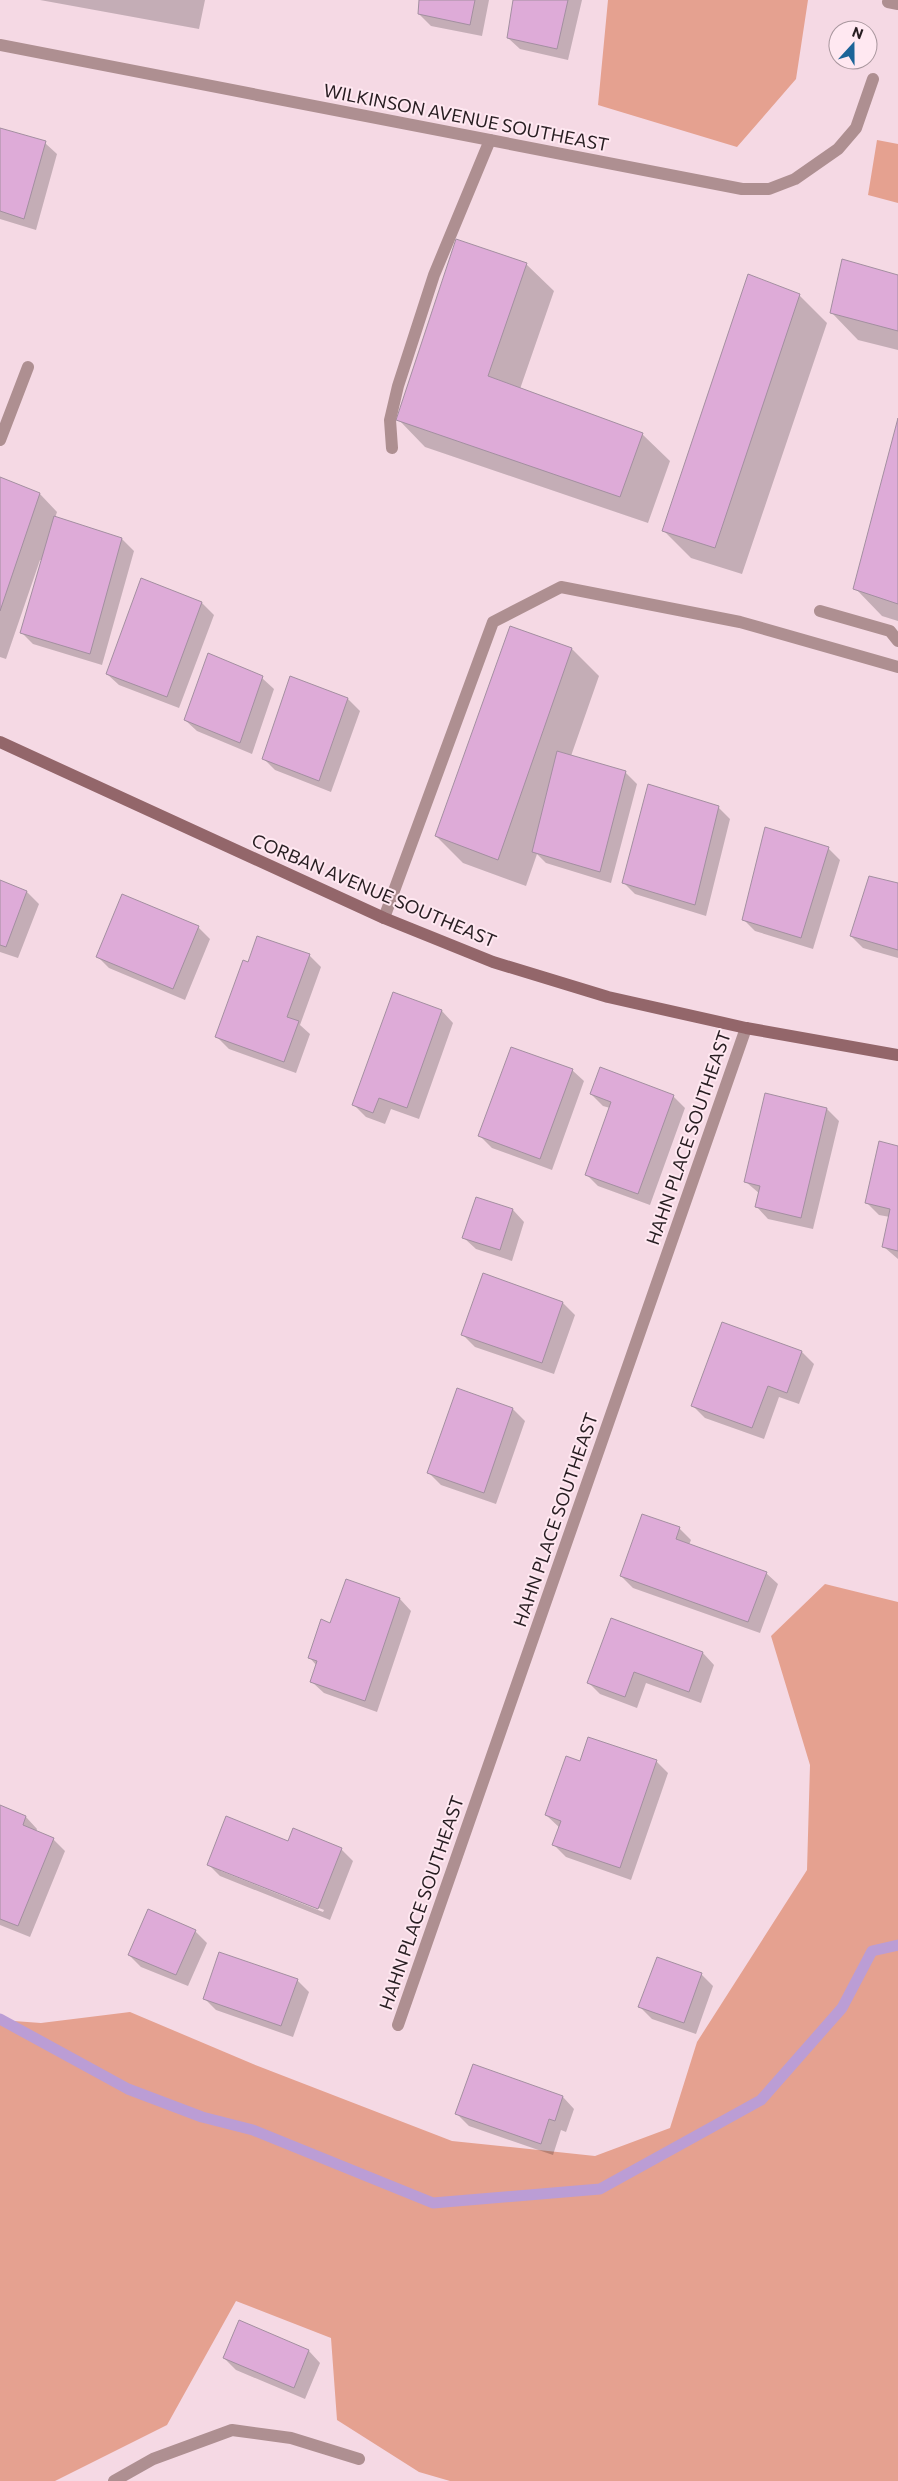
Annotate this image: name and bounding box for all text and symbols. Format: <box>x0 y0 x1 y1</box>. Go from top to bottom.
north arrow <box>828 20 878 70</box>
text: N <box>850 23 866 42</box>
street label: WILKINSON AVENUE SOUTHEAST <box>322 79 611 155</box>
street label: CORBAN AVENUE SOUTHEAST <box>249 828 500 952</box>
street label: HAHN PLACE SOUTHEAST <box>641 1028 735 1248</box>
street label: HAHN PLACE SOUTHEAST <box>508 1410 602 1630</box>
street label: HAHN PLACE SOUTHEAST <box>374 1793 468 2013</box>

